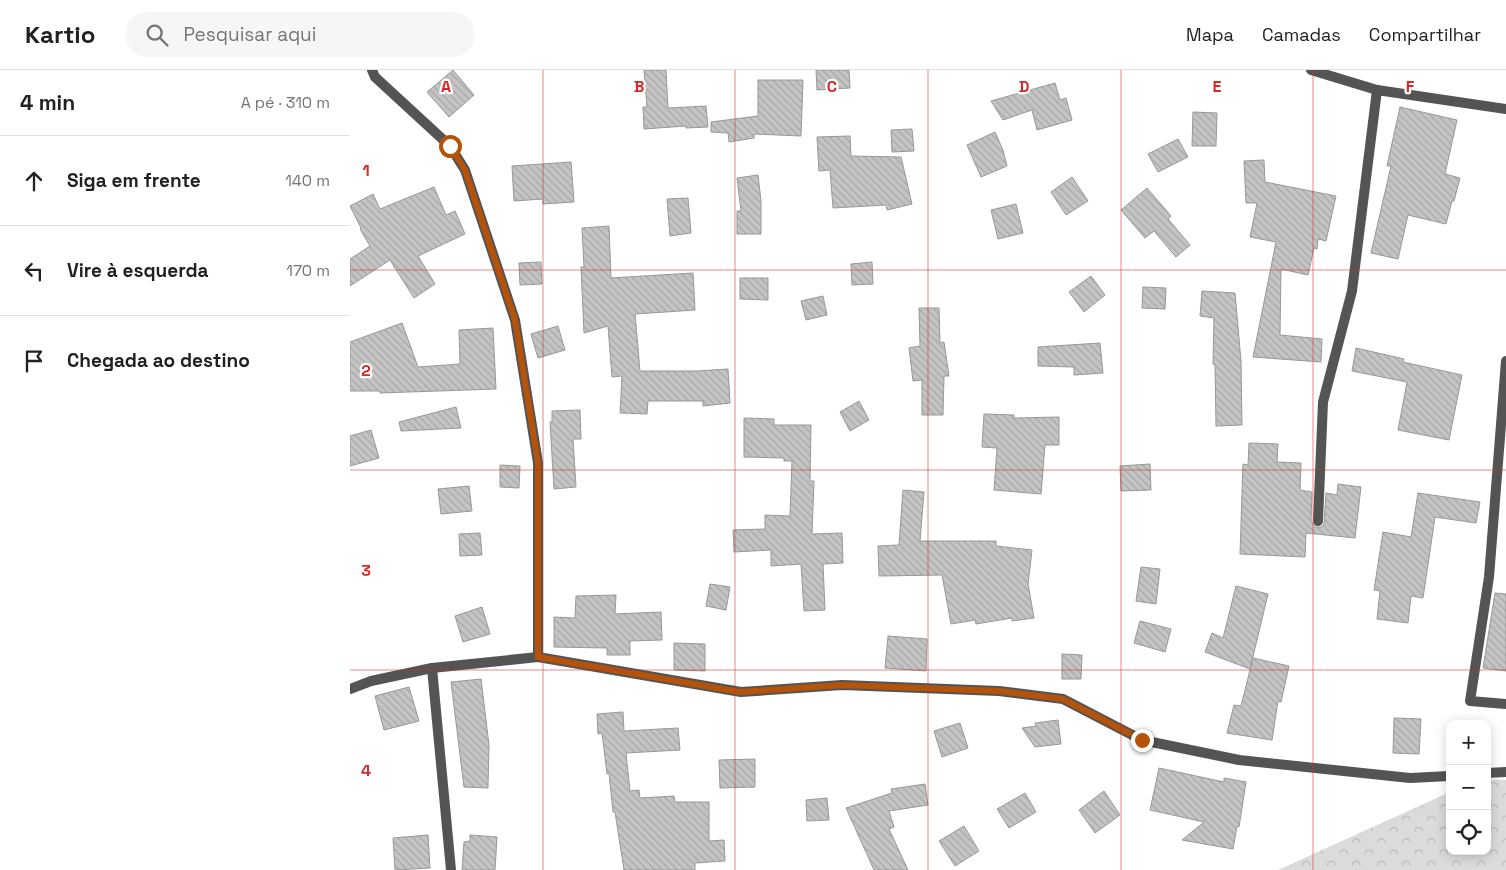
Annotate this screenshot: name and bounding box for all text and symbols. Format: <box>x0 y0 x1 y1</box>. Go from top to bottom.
search box <box>125 12 475 57</box>
text: Kartio <box>25 19 95 50</box>
icon: search <box>143 21 171 49</box>
text: Pesquisar aqui <box>183 22 316 47</box>
text: Mapa <box>1186 23 1234 46</box>
text: Camadas <box>1262 23 1341 46</box>
text: Compartilhar <box>1369 23 1481 46</box>
text: A <box>441 76 451 97</box>
text: B <box>634 76 644 97</box>
text: C <box>827 76 837 97</box>
text: D <box>1019 76 1029 97</box>
text: E <box>1213 76 1222 97</box>
text: F <box>1406 76 1415 97</box>
text: 4 min <box>20 89 75 116</box>
text: A pé · 310 m <box>241 92 330 113</box>
route start <box>439 135 462 158</box>
text: 1 <box>362 160 370 181</box>
icon: ahead <box>20 167 48 195</box>
text: Siga em frente <box>67 168 201 193</box>
text: 140 m <box>285 170 330 191</box>
icon: left <box>20 257 48 285</box>
text: Vire à esquerda <box>67 258 209 283</box>
text: 170 m <box>286 260 330 281</box>
icon: arrive <box>20 347 48 375</box>
text: Chegada ao destino <box>67 348 250 373</box>
text: 2 <box>361 360 371 381</box>
text: 3 <box>361 560 371 581</box>
map controls <box>1446 720 1491 855</box>
button: + <box>1446 720 1491 765</box>
route end <box>1131 729 1154 752</box>
text: 4 <box>361 760 371 781</box>
button: − <box>1446 765 1491 810</box>
button: locate <box>1446 810 1491 855</box>

